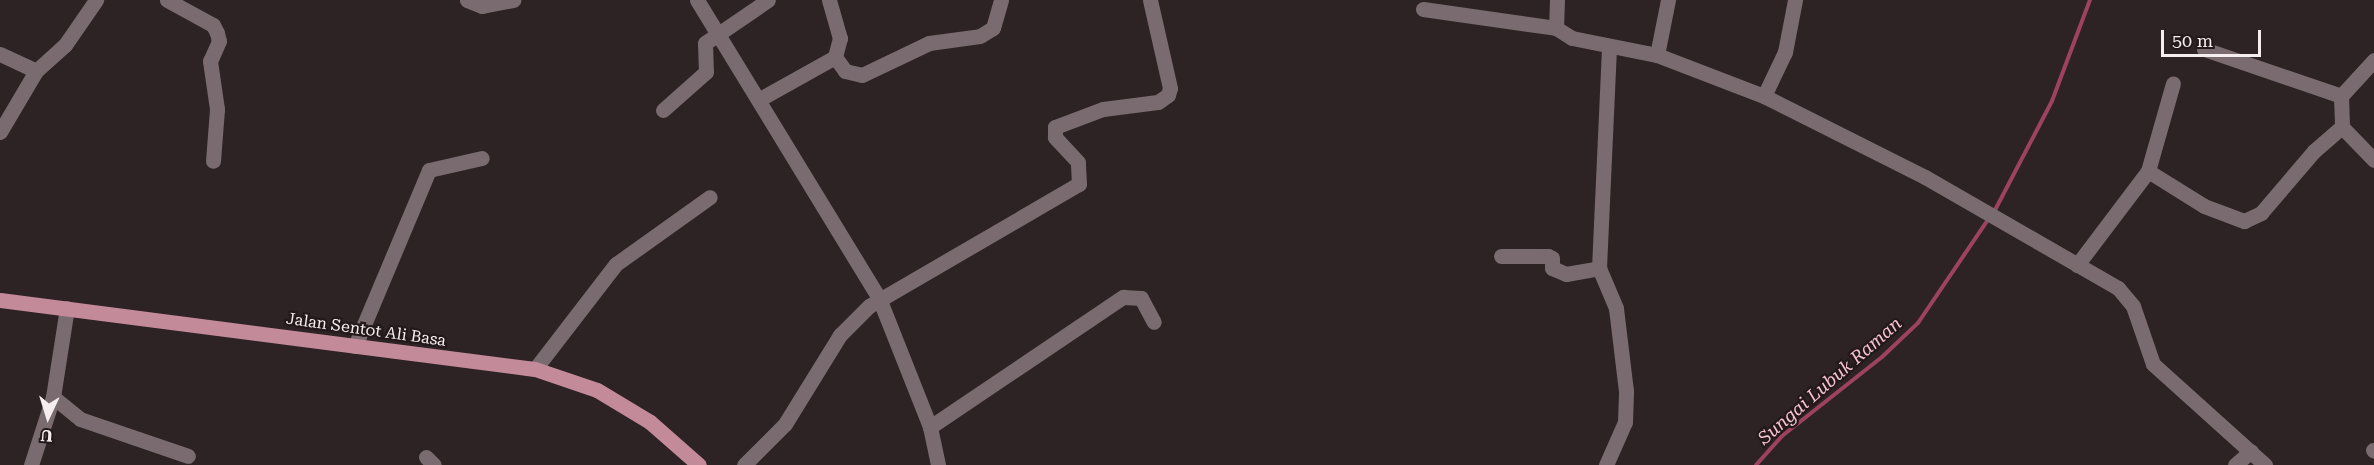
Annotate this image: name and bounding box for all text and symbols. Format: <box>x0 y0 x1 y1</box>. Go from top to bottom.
scale bar <box>2164 18 2264 56</box>
text: 50 m <box>2172 30 2213 51</box>
street label: Jalan Sentot Ali Basa <box>285 309 447 351</box>
water label: Sungai Lubuk Raman <box>1754 313 1906 449</box>
north arrow <box>18 387 78 447</box>
text: U <box>40 426 54 445</box>

